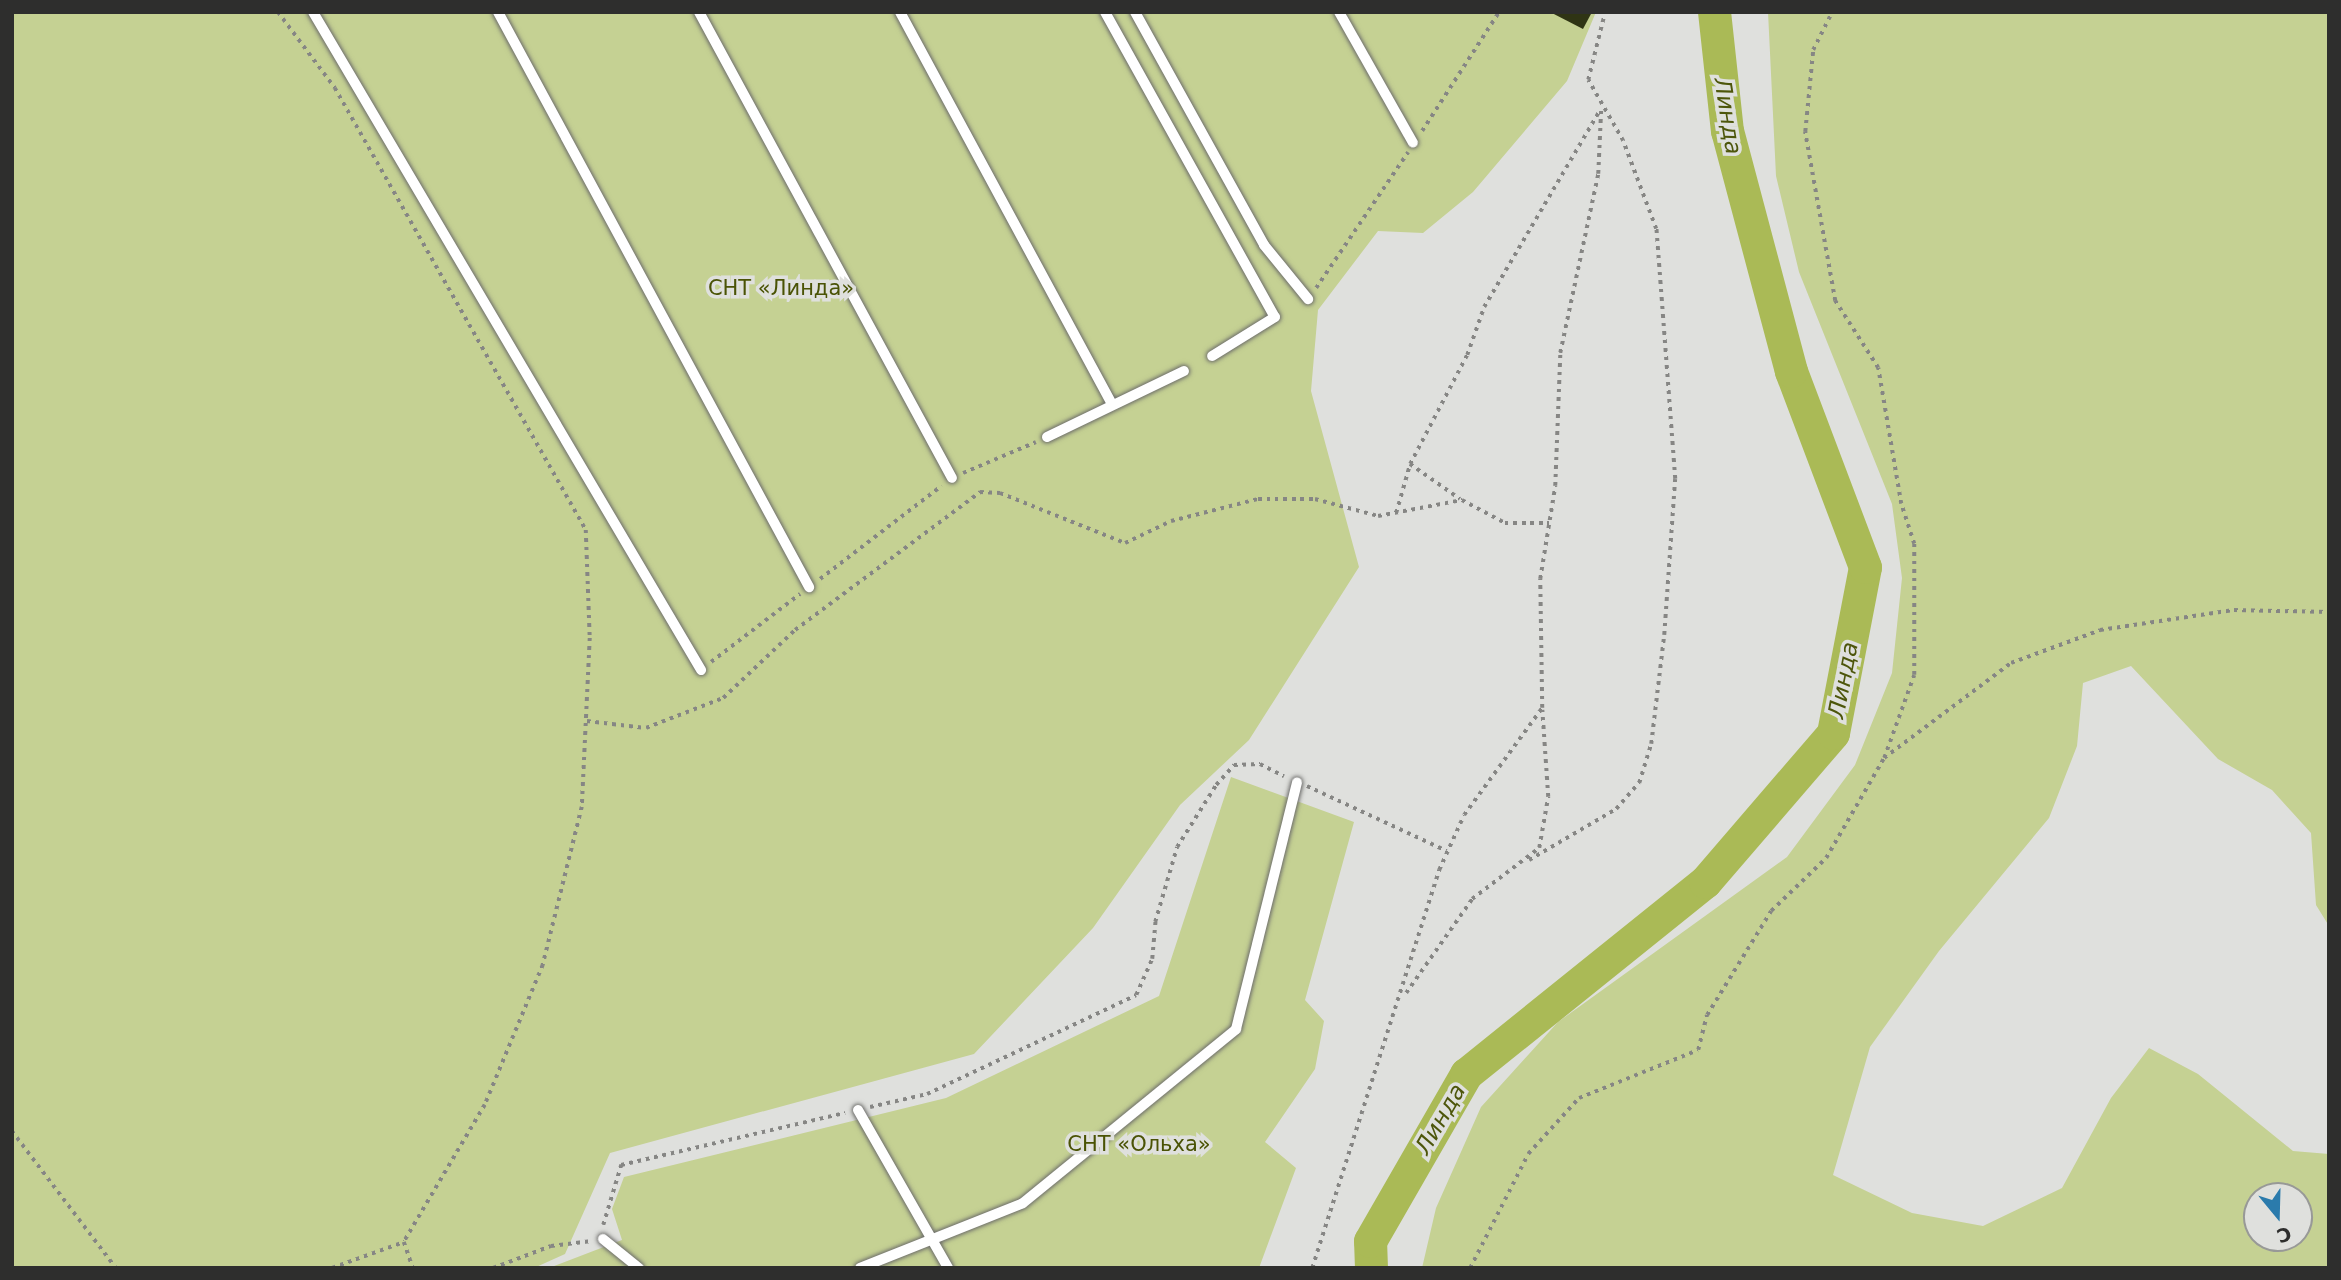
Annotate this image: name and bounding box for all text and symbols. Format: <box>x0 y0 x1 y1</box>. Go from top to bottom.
water label: Линда <box>1708 76 1748 156</box>
park label: СНТ «Линда» <box>708 275 854 301</box>
water label: Линда <box>1822 639 1864 721</box>
water label: Линда <box>1409 1079 1471 1159</box>
park label: СНТ «Ольха» <box>1067 1131 1211 1157</box>
north arrow <box>2243 1182 2313 1252</box>
text: С <box>2274 1222 2294 1248</box>

